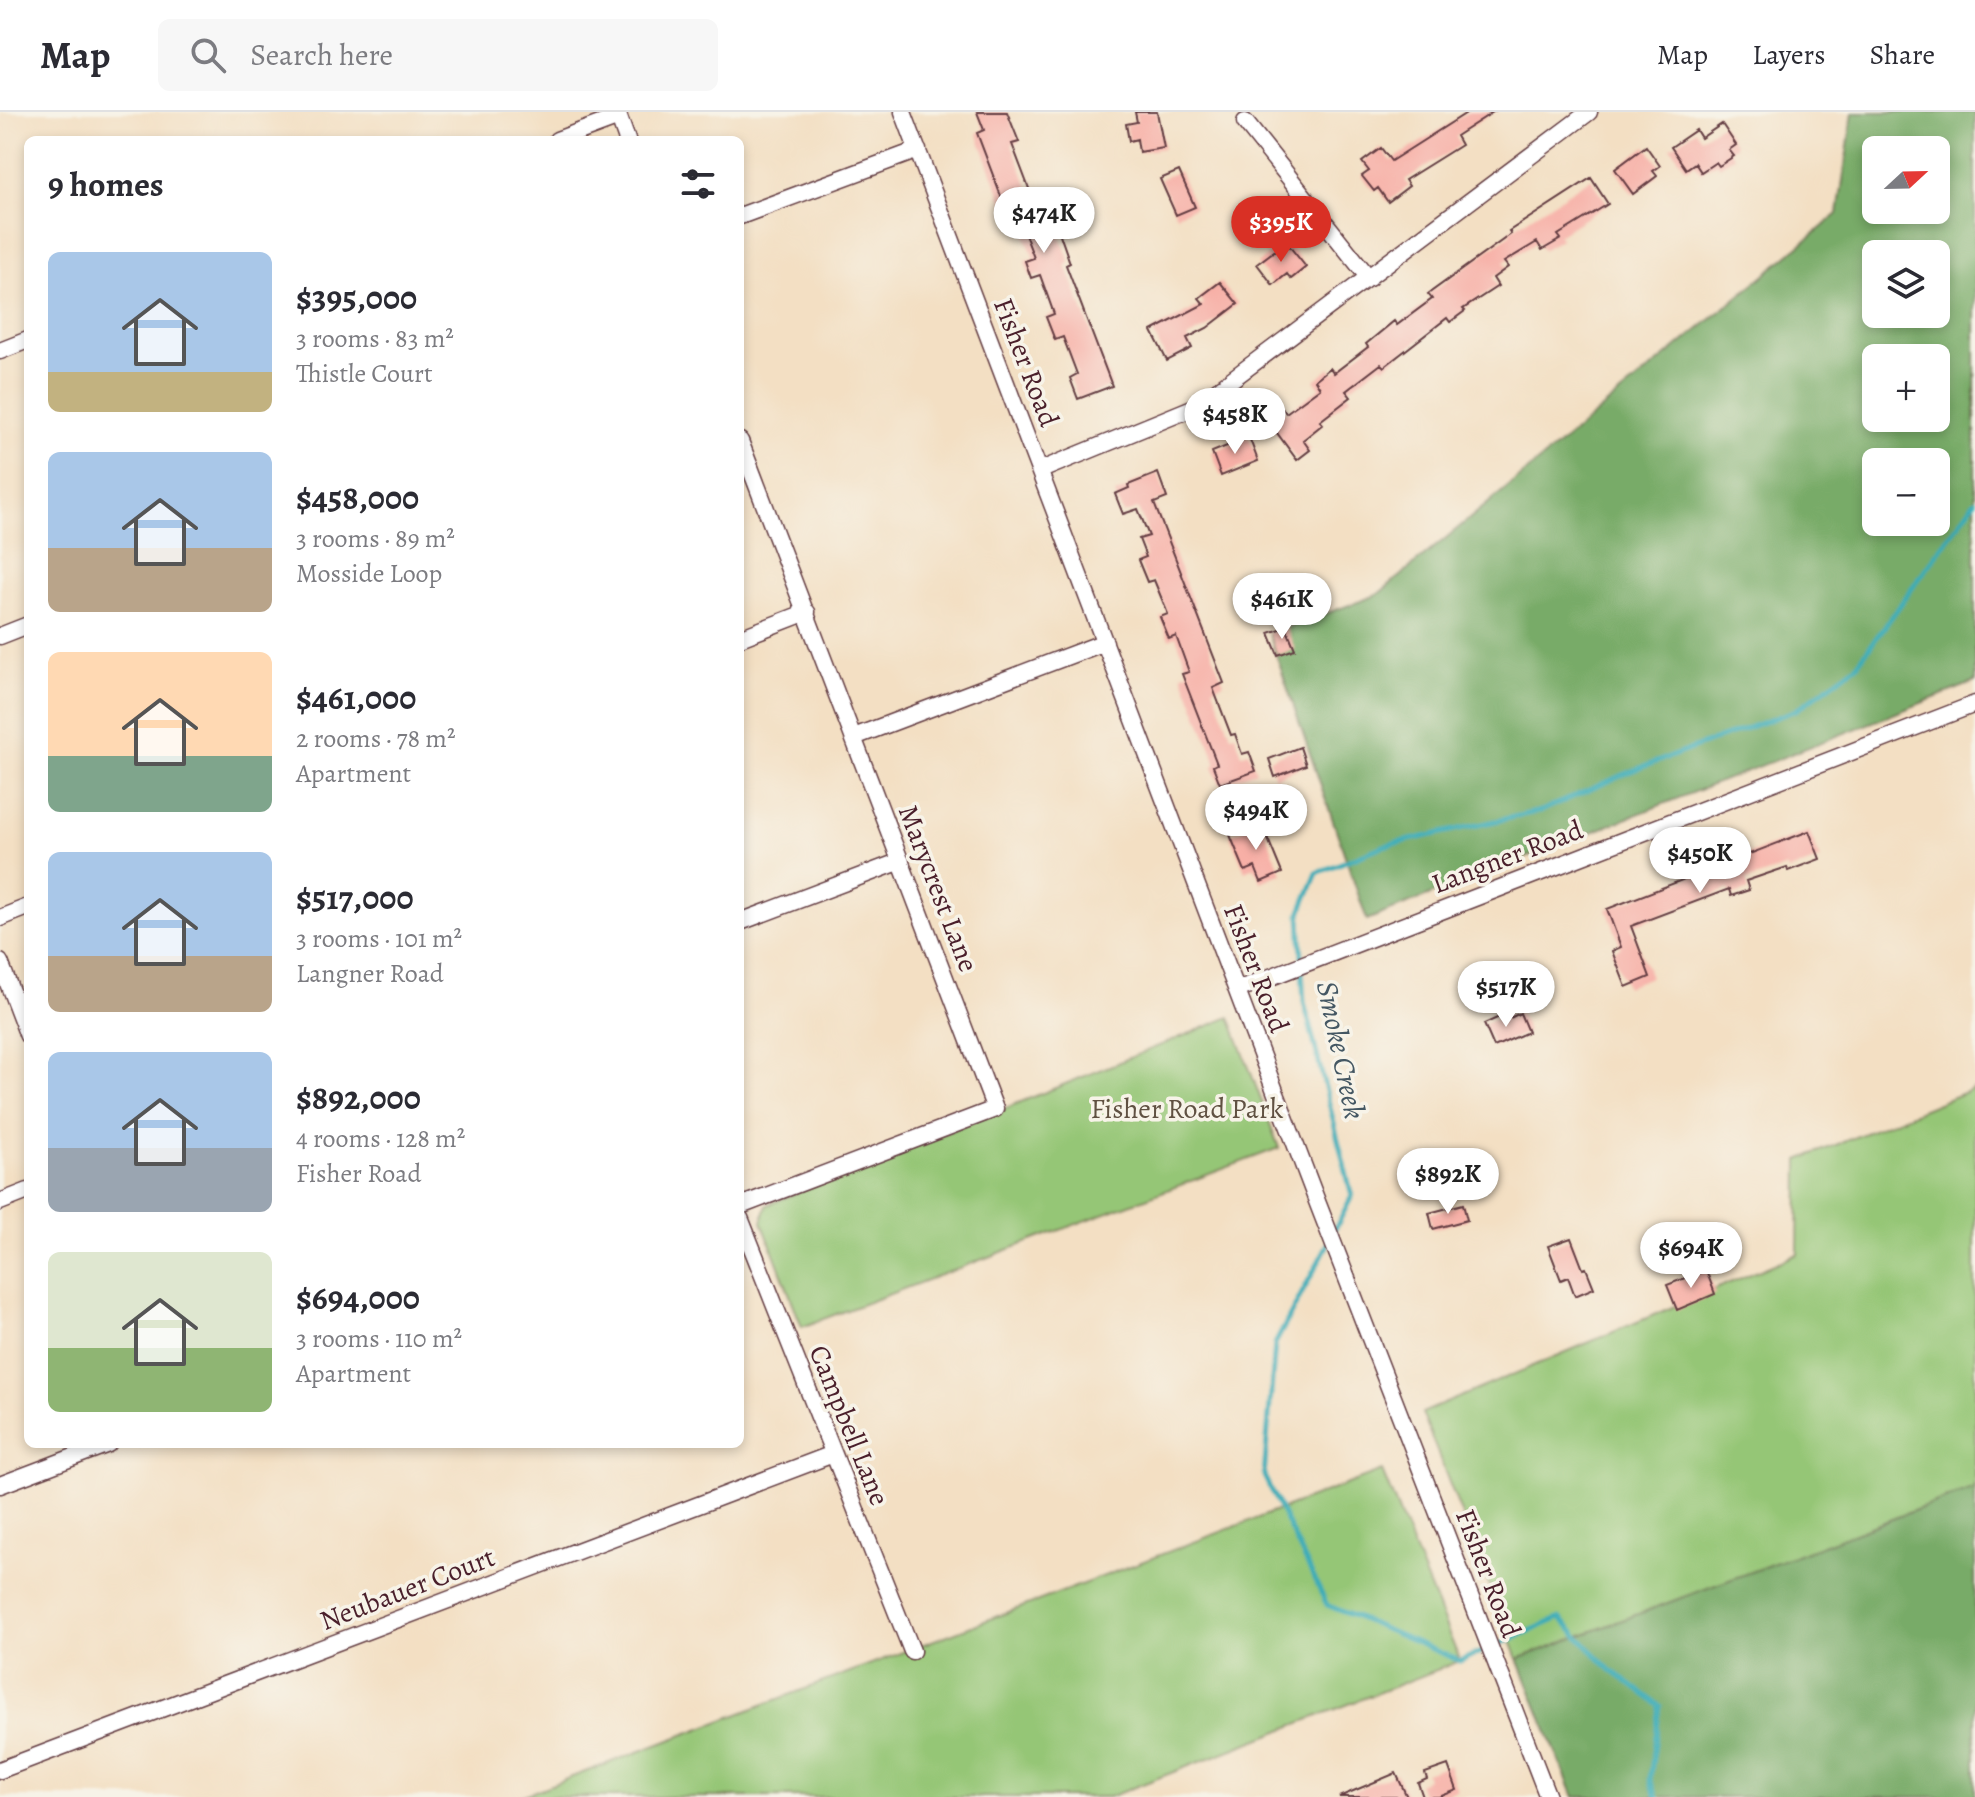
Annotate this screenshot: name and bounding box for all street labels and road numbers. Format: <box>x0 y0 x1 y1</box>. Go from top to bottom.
street label: Fisher Road <box>984 293 1068 433</box>
street label: Marycrest Lane <box>889 800 987 977</box>
street label: Langner Road <box>1426 810 1589 903</box>
street label: Fisher Road <box>1214 899 1298 1039</box>
street label: Campbell Lane <box>800 1340 898 1511</box>
street label: Fisher Road <box>1446 1504 1530 1644</box>
street label: Neubauer Court <box>314 1538 500 1640</box>

